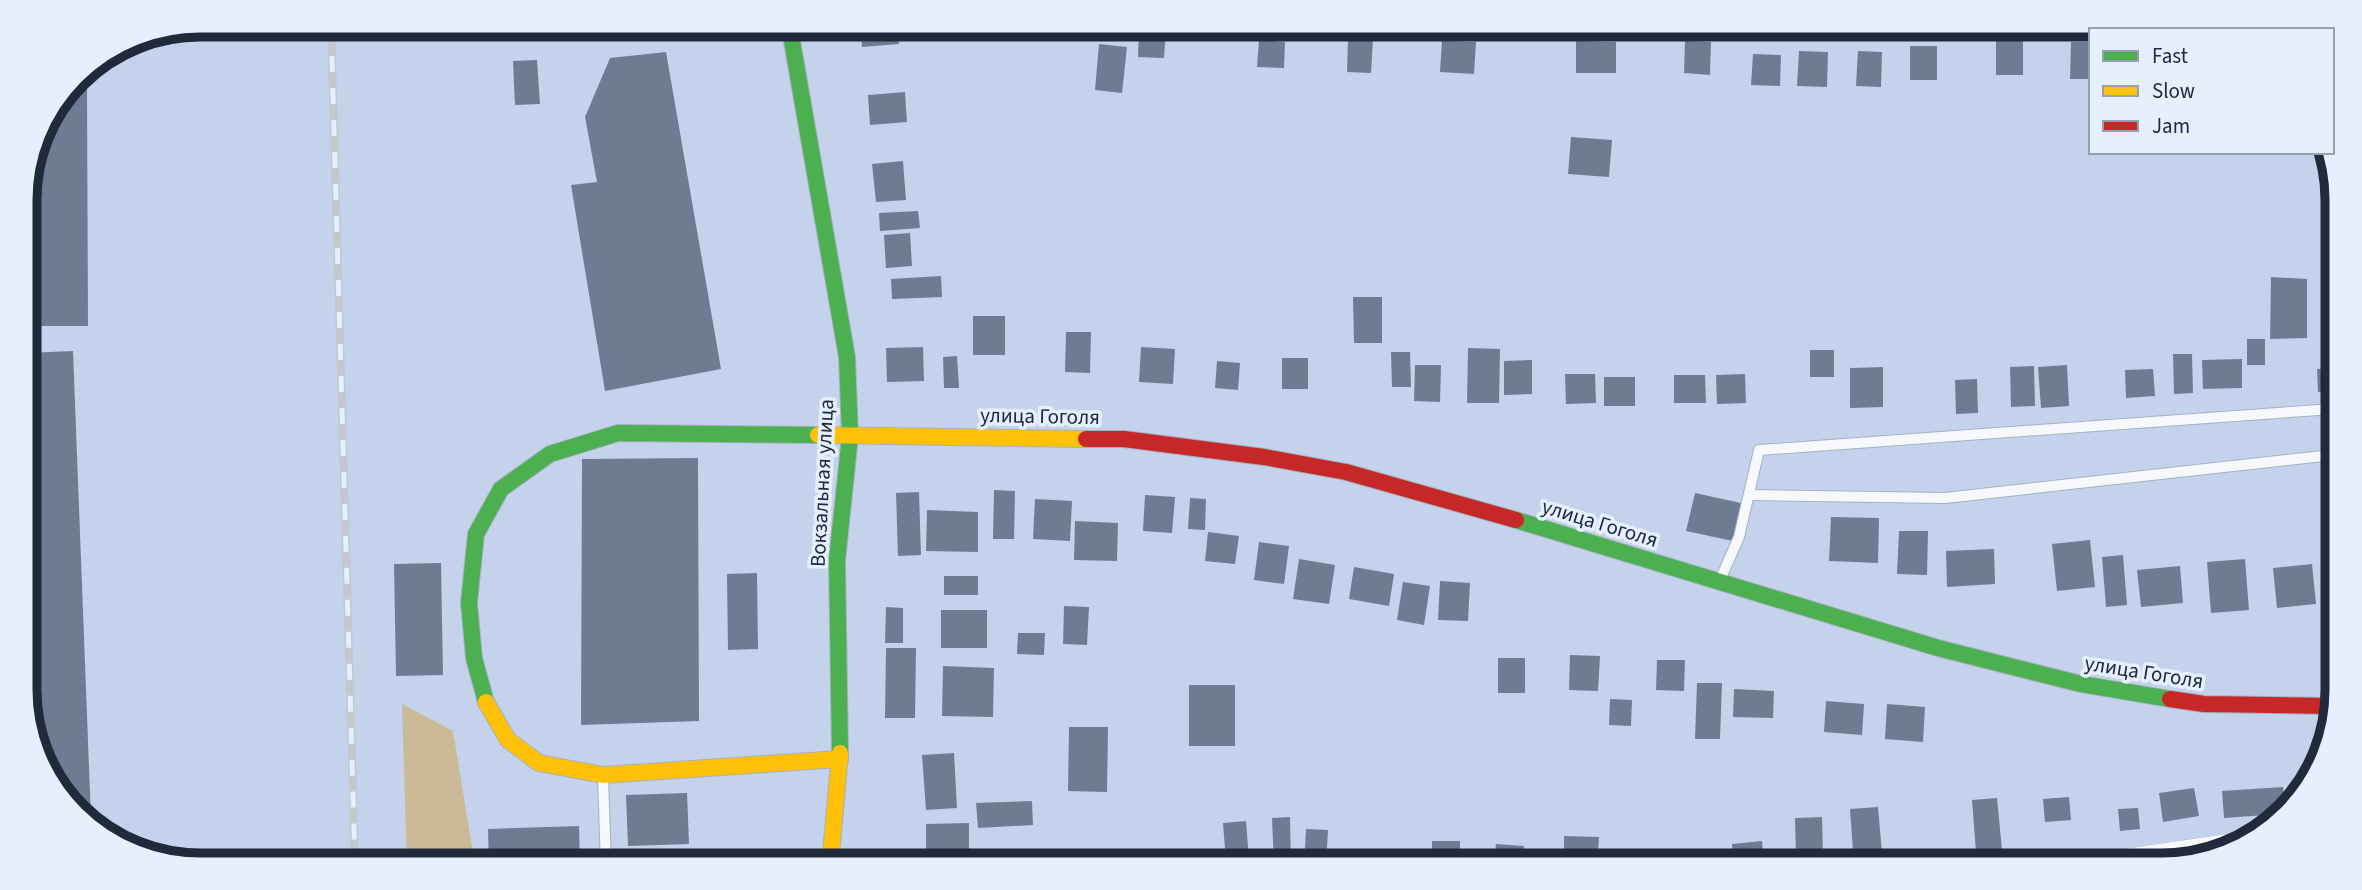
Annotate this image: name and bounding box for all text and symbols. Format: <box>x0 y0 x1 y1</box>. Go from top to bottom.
legend <box>2089 28 2334 154</box>
text: Fast <box>2152 41 2188 71</box>
text: Slow <box>2152 76 2195 106</box>
text: Jam <box>2152 111 2190 141</box>
street label: Вокзальная улица <box>803 398 841 568</box>
street label: улица Гоголя <box>980 400 1100 432</box>
street label: улица Гоголя <box>1538 491 1662 555</box>
street label: улица Гоголя <box>2082 648 2206 696</box>

